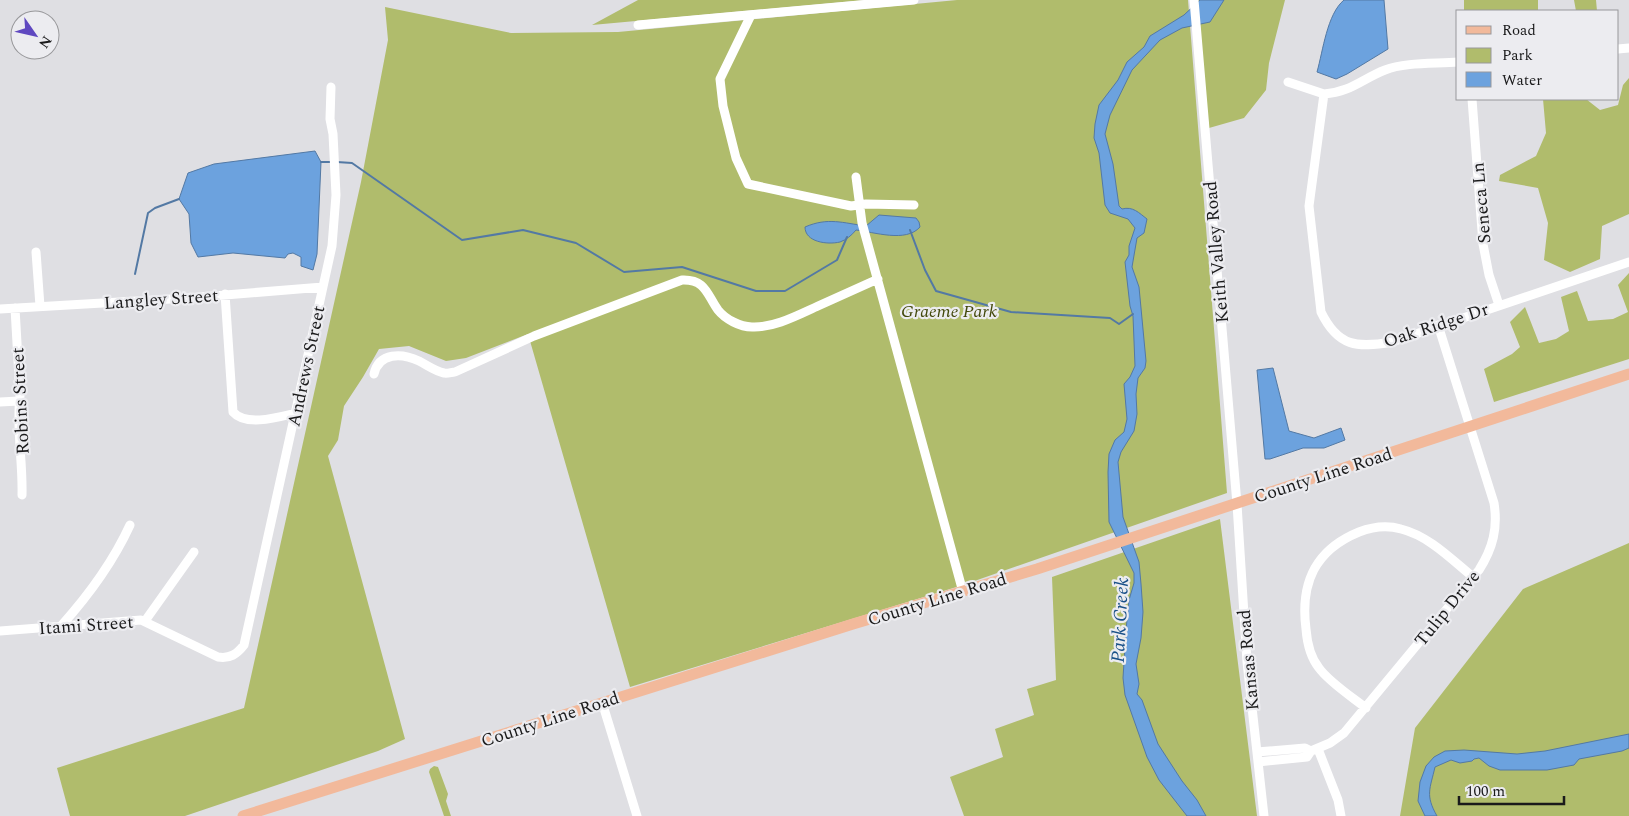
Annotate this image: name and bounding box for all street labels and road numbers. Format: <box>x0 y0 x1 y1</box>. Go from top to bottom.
street label: Seneca Ln <box>1464 161 1499 245</box>
street label: Keith Valley Road <box>1197 180 1236 324</box>
street label: Langley Street <box>103 282 219 317</box>
street label: Oak Ridge Dr <box>1380 296 1492 355</box>
street label: Andrews Street <box>281 303 332 429</box>
street label: Robins Street <box>4 347 37 455</box>
street label: County Line Road <box>1250 440 1396 511</box>
street label: Tulip Drive <box>1408 564 1487 652</box>
street label: County Line Road <box>864 565 1010 633</box>
street label: Kansas Road <box>1231 608 1266 712</box>
street label: Itami Street <box>38 609 134 642</box>
street label: County Line Road <box>477 684 623 755</box>

